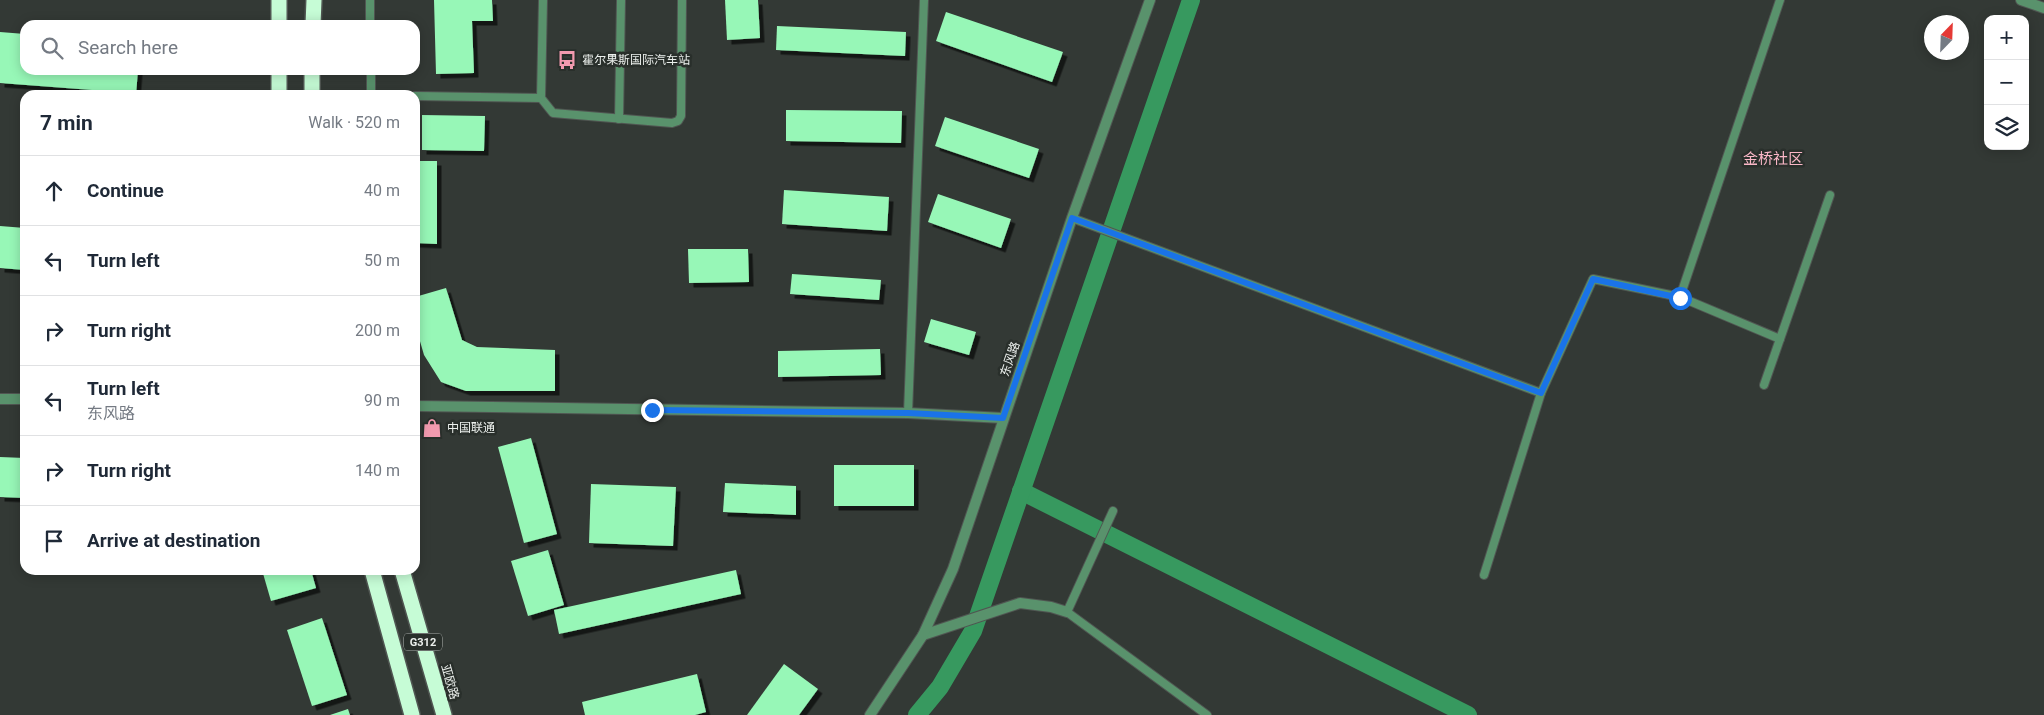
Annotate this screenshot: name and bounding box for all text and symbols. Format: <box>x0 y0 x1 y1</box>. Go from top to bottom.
north arrow <box>1924 15 1969 60</box>
map controls <box>1984 15 2029 150</box>
button: + <box>1984 15 2029 60</box>
search box <box>20 20 420 75</box>
icon: search <box>38 34 66 62</box>
text: Search here <box>78 36 178 59</box>
bus stop icon: 霍尔果斯国际汽车站 <box>556 49 578 71</box>
place label: 霍尔果斯国际汽车站 <box>582 53 690 67</box>
button: − <box>1984 60 2029 105</box>
button: layers <box>1984 105 2029 150</box>
text: 7 min <box>40 111 93 135</box>
text: Walk · 520 m <box>308 113 400 132</box>
district label: 金桥社区 <box>1743 150 1803 168</box>
icon: ahead <box>40 177 68 205</box>
text: Continue <box>87 179 164 202</box>
text: 40 m <box>364 181 400 200</box>
icon: left <box>40 247 68 275</box>
text: Turn left <box>87 249 160 272</box>
text: 50 m <box>364 251 400 270</box>
route start <box>1669 287 1692 310</box>
icon: right <box>40 317 68 345</box>
text: Turn right <box>87 319 171 342</box>
text: 200 m <box>355 321 400 340</box>
street label: 东风路 <box>998 340 1022 378</box>
text: Turn left <box>87 377 160 400</box>
icon: left <box>40 387 68 415</box>
text: 90 m <box>364 391 400 410</box>
route end <box>641 399 664 422</box>
text: 东风路 <box>87 404 135 423</box>
shop icon: 中国联通 <box>421 417 443 439</box>
place label: 中国联通 <box>447 421 495 435</box>
icon: right <box>40 457 68 485</box>
text: Turn right <box>87 459 171 482</box>
text: 140 m <box>355 461 400 480</box>
icon: arrive <box>40 527 68 555</box>
text: Arrive at destination <box>87 529 260 552</box>
road number: G312 <box>404 634 442 650</box>
street label: 亚欧路 <box>438 663 462 701</box>

